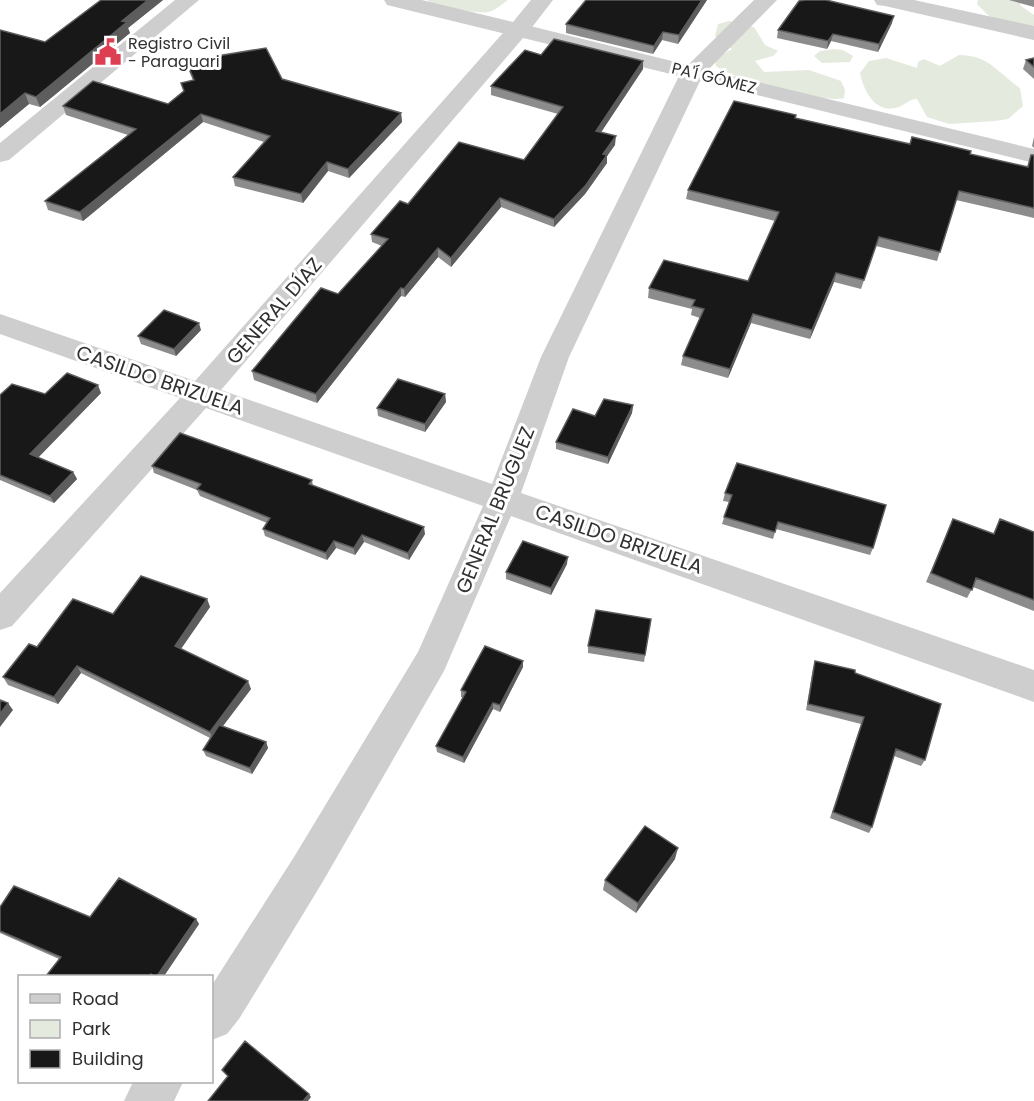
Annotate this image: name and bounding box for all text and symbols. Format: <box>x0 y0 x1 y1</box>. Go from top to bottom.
place label: Registro Civil - Paraguari <box>128 32 230 73</box>
public building icon: Registro Civil - Paraguari <box>93 37 123 67</box>
street label: PA'Í GÓMEZ <box>669 56 759 100</box>
street label: GENERAL DÍAZ <box>220 252 328 370</box>
street label: CASILDO BRIZUELA <box>72 338 248 422</box>
street label: GENERAL BRUGUEZ <box>449 422 541 598</box>
street label: CASILDO BRIZUELA <box>531 497 707 581</box>
legend <box>18 975 213 1083</box>
text: Road <box>72 986 119 1011</box>
text: Park <box>72 1016 111 1041</box>
text: Building <box>72 1046 144 1071</box>

